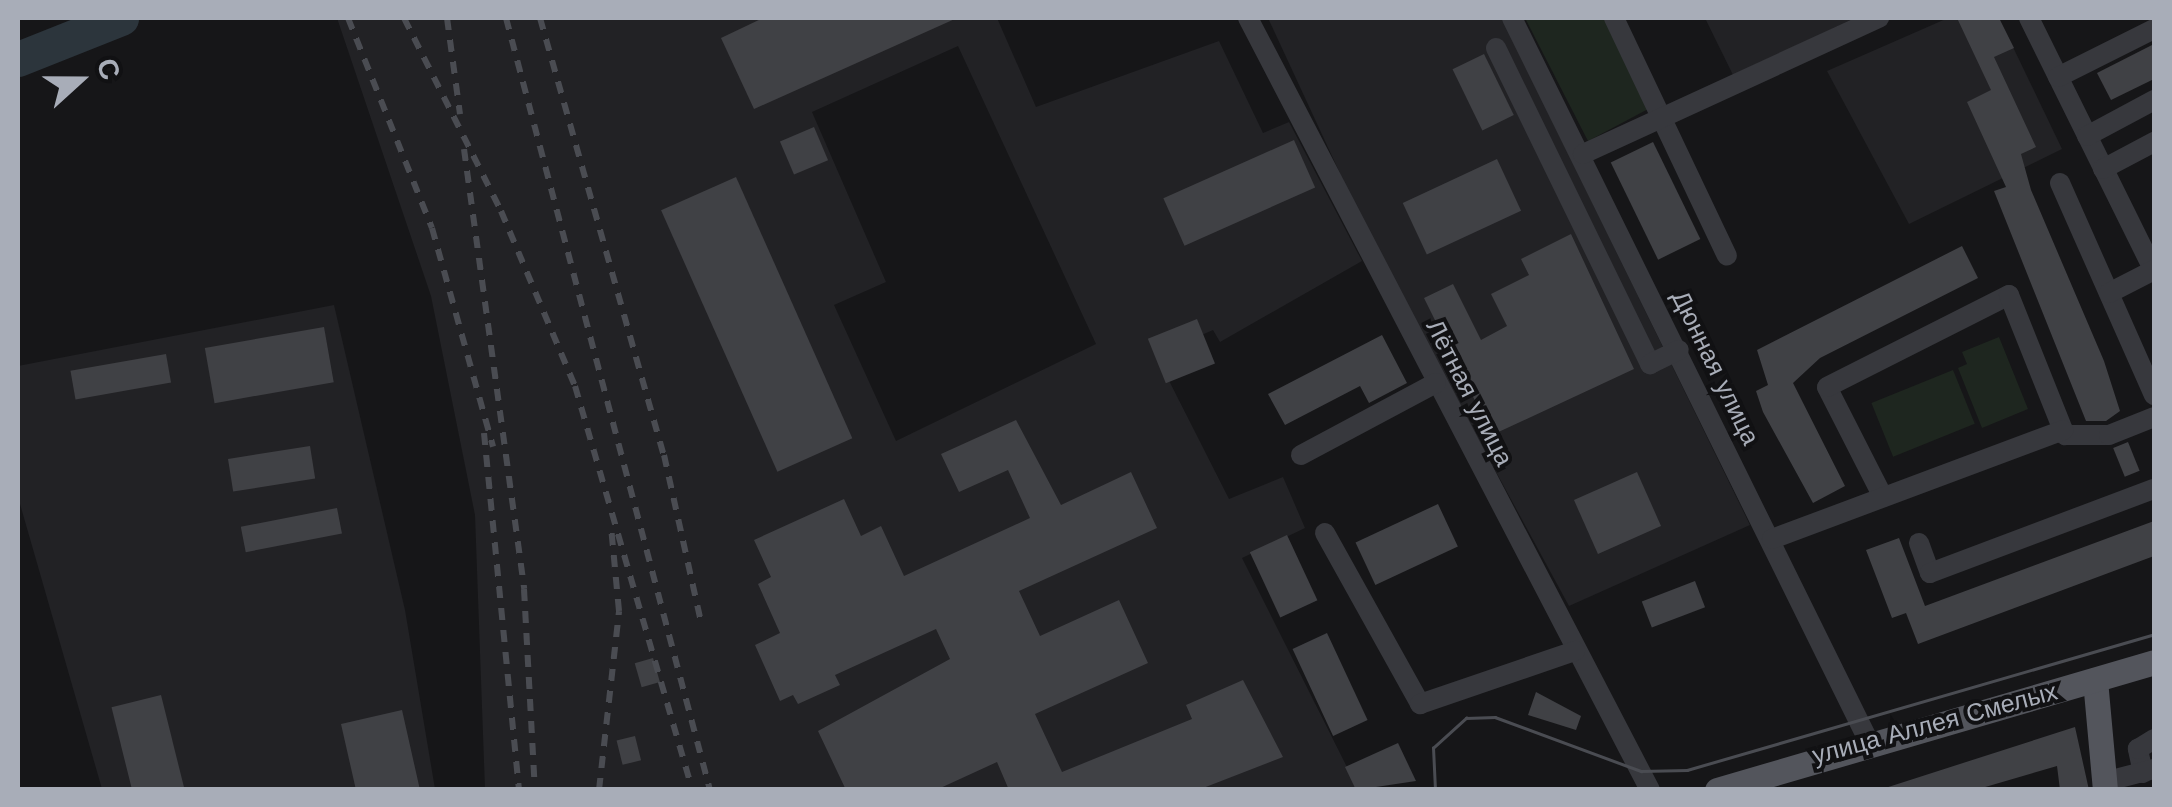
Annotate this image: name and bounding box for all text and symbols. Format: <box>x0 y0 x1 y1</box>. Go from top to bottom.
north arrow <box>30 30 130 130</box>
text: С <box>89 54 128 84</box>
street label: Дюнная улица <box>1665 286 1765 450</box>
street label: Лётная улица <box>1419 315 1519 471</box>
street label: улица Аллея Смелых <box>1809 677 2061 771</box>

